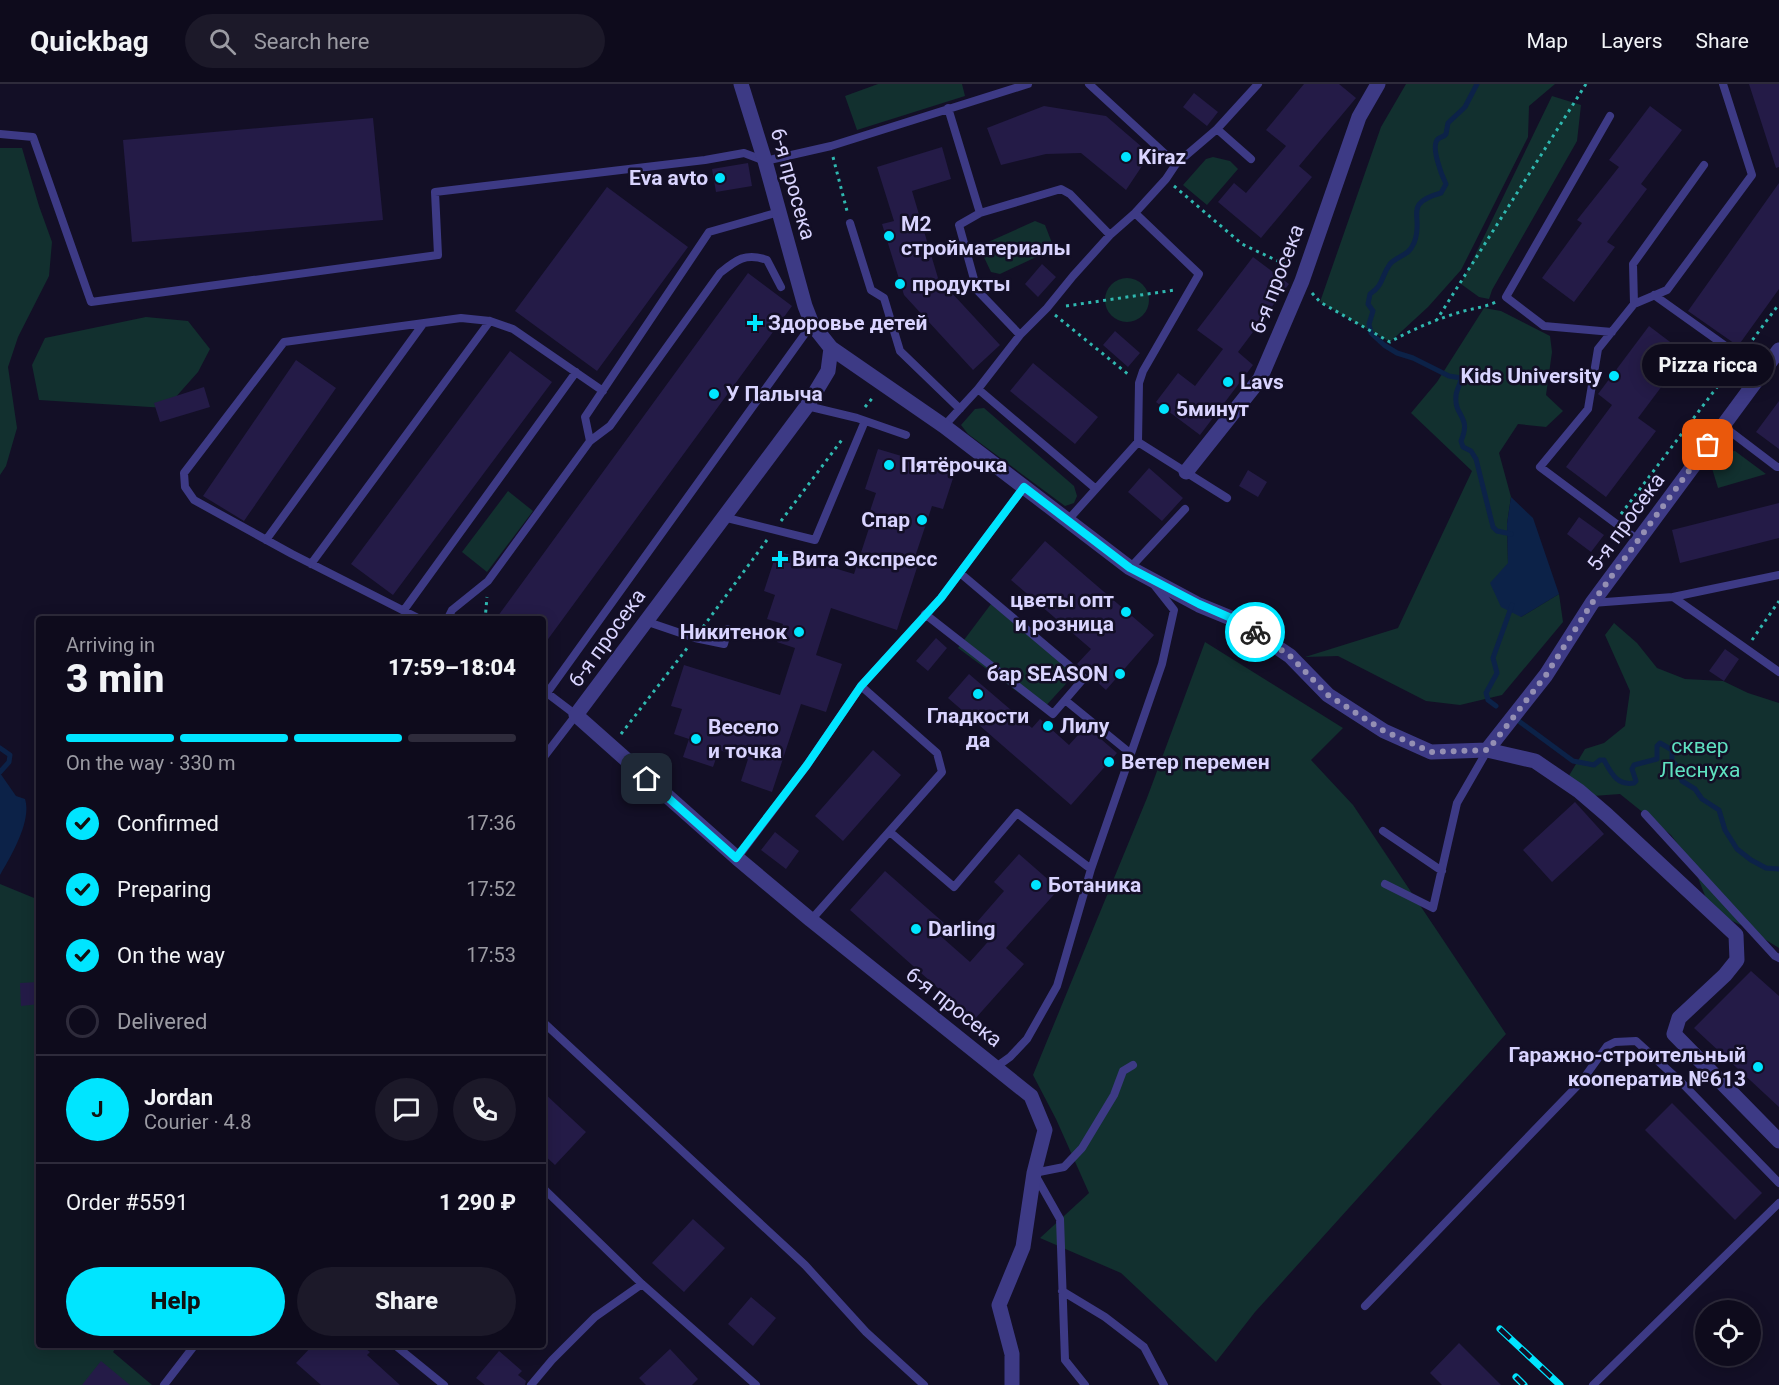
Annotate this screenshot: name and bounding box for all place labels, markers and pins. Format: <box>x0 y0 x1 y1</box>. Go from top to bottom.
place label: Kiraz <box>1138 145 1186 169</box>
marker: Kiraz <box>1119 150 1133 164</box>
place label: Eva avto <box>629 166 708 190</box>
marker: Eva avto <box>713 171 727 185</box>
place label: М2 стройматериалы <box>901 212 1071 260</box>
marker: М2 стройматериалы <box>882 229 896 243</box>
place label: продукты <box>912 272 1011 296</box>
marker: продукты <box>893 277 907 291</box>
place label: Здоровье детей <box>768 311 928 335</box>
marker: Здоровье детей <box>746 314 764 332</box>
callout: Pizza ricca <box>1642 343 1774 385</box>
place label: Kids University <box>1461 364 1602 388</box>
marker: Kids University <box>1607 369 1621 383</box>
place label: Lavs <box>1240 370 1284 394</box>
marker: Lavs <box>1221 375 1235 389</box>
place label: У Палыча <box>726 382 823 406</box>
marker: У Палыча <box>707 387 721 401</box>
place label: 5минут <box>1176 397 1249 421</box>
marker: 5минут <box>1157 402 1171 416</box>
pin <box>1682 419 1733 470</box>
place label: Пятёрочка <box>901 453 1007 477</box>
marker: Пятёрочка <box>882 458 896 472</box>
place label: Спар <box>861 508 910 532</box>
marker: Спар <box>915 513 929 527</box>
place label: Вита Экспресс <box>792 547 938 571</box>
marker: Вита Экспресс <box>773 552 787 566</box>
place label: цветы опт и розница <box>1010 588 1114 636</box>
marker: цветы опт и розница <box>1119 605 1133 619</box>
place label: Никитенок <box>680 620 787 644</box>
marker: Никитенок <box>792 625 806 639</box>
place label: бар SEASON <box>987 662 1108 686</box>
marker: бар SEASON <box>1113 667 1127 681</box>
marker: Гладкости да <box>971 687 985 701</box>
place label: Гладкости да <box>927 704 1029 752</box>
place label: Лилу <box>1060 714 1110 738</box>
place label: Весело и точка <box>708 715 782 763</box>
marker: Лилу <box>1041 719 1055 733</box>
marker: Весело и точка <box>689 732 703 746</box>
place label: Ветер перемен <box>1121 750 1270 774</box>
pin <box>621 753 672 804</box>
marker: Ветер перемен <box>1102 755 1116 769</box>
place label: Ботаника <box>1048 873 1141 897</box>
marker: Ботаника <box>1029 878 1043 892</box>
place label: Darling <box>928 917 995 941</box>
marker: Darling <box>909 922 923 936</box>
place label: Гаражно-строительный кооператив №613 <box>1508 1043 1746 1091</box>
marker: Гаражно-строительный кооператив №613 <box>1751 1060 1765 1074</box>

